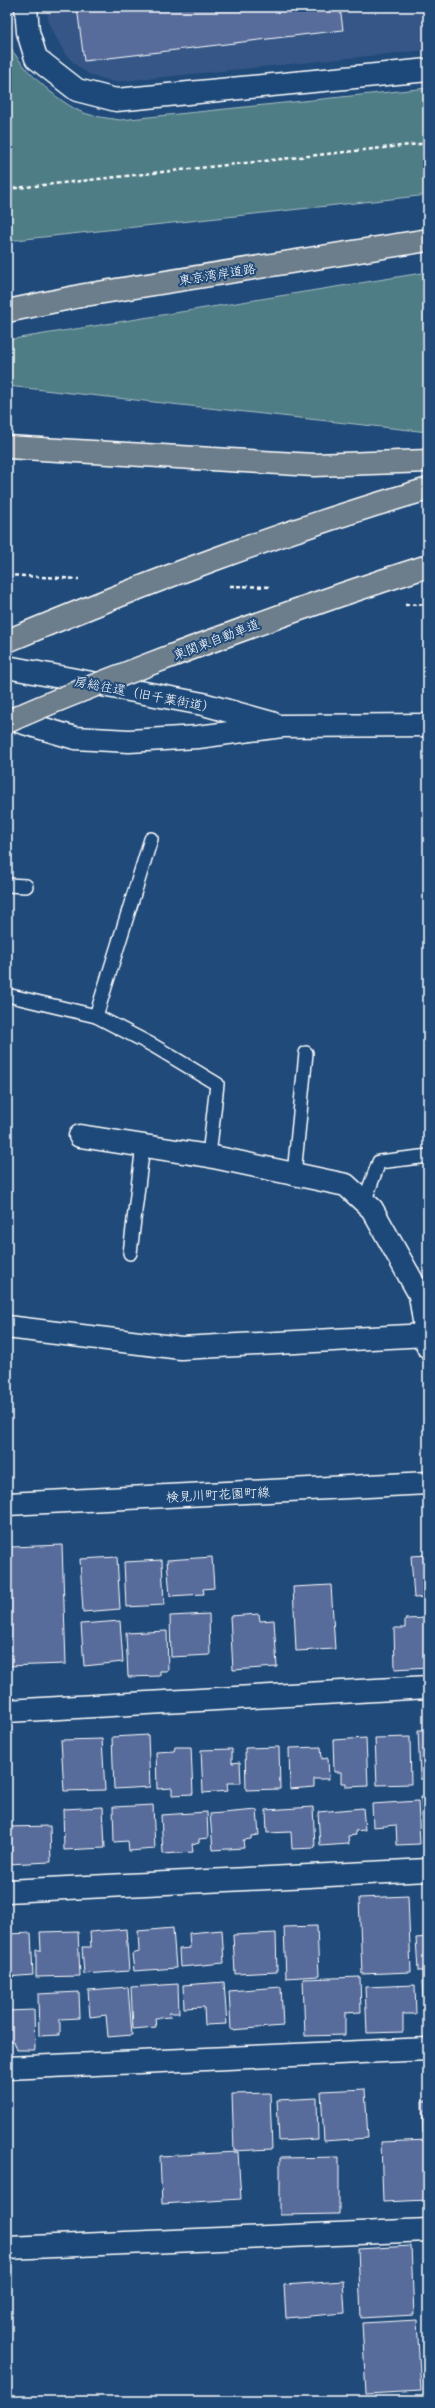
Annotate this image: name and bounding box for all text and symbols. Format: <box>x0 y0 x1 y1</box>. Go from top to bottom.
street label: 東京湾岸道路 <box>177 259 257 292</box>
street label: 東関東自動車道 <box>170 614 263 667</box>
street label: 房総往還（旧千葉街道） <box>73 672 217 719</box>
street label: 検見川町花園町線 <box>166 1482 272 1509</box>

